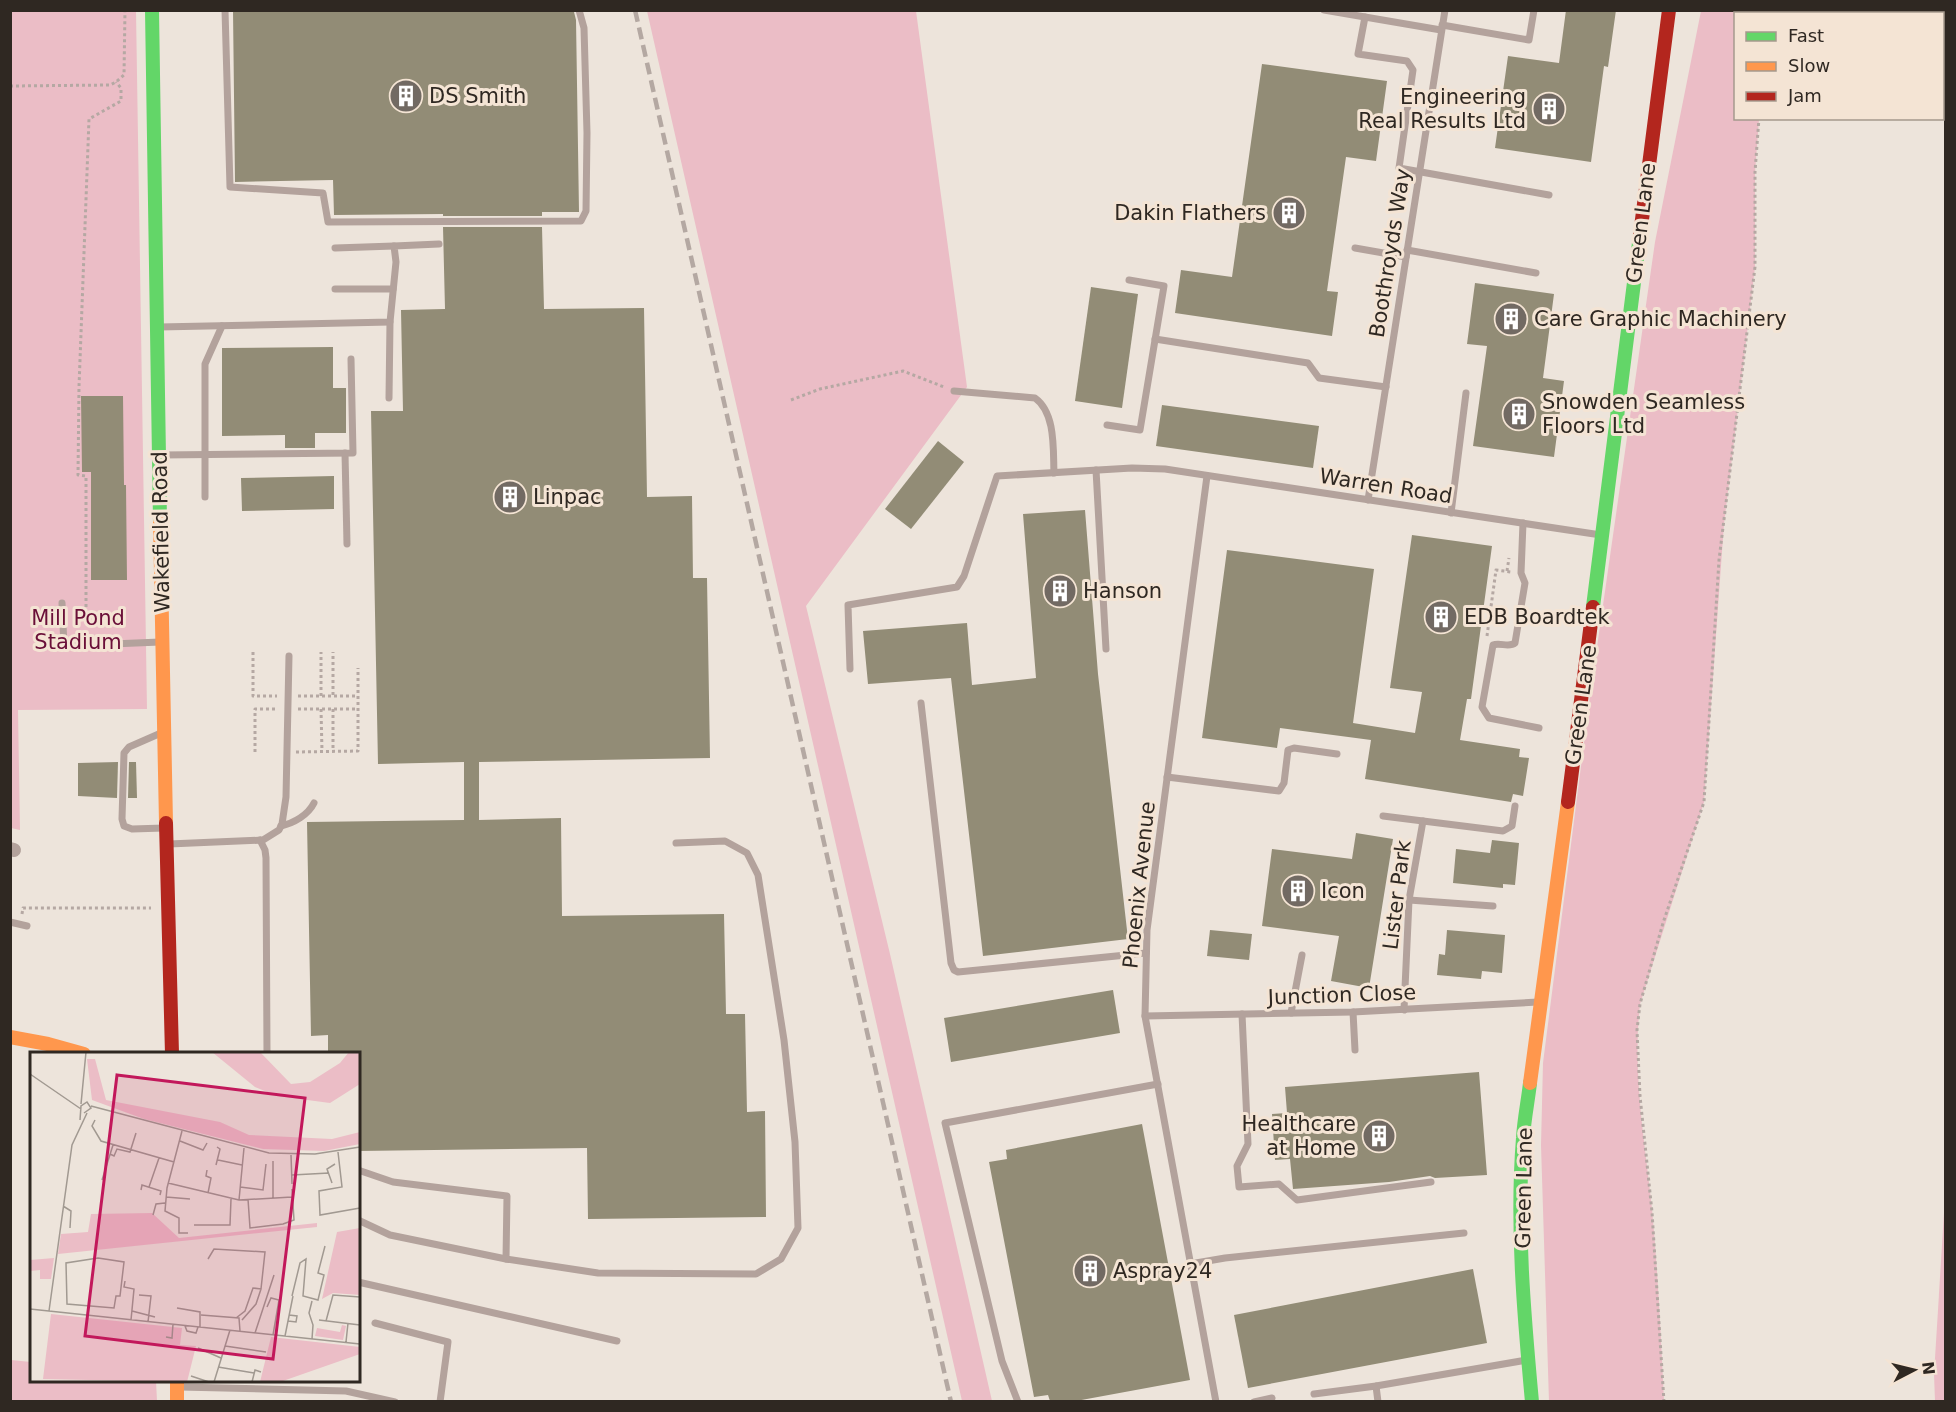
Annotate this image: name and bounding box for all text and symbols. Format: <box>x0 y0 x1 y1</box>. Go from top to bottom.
legend <box>1734 12 1944 120</box>
text: Fast <box>1788 25 1824 46</box>
text: Slow <box>1788 55 1830 76</box>
building icon: DS Smith <box>388 78 424 114</box>
place label: DS Smith <box>429 84 526 108</box>
place label: Engineering Real Results Ltd <box>1358 85 1526 133</box>
text: Jam <box>1787 85 1822 106</box>
building icon: Engineering Real Results Ltd <box>1531 91 1567 127</box>
street label: Green Lane <box>1622 161 1660 285</box>
street label: Boothroyds Way <box>1365 167 1415 339</box>
building icon: Dakin Flathers <box>1271 195 1307 231</box>
place label: Dakin Flathers <box>1114 201 1266 225</box>
building icon: Care Graphic Machinery <box>1493 301 1529 337</box>
place label: Care Graphic Machinery <box>1534 307 1787 331</box>
place label: Snowden Seamless Floors Ltd <box>1542 390 1745 438</box>
building icon: Snowden Seamless Floors Ltd <box>1501 396 1537 432</box>
street label: Wakefield Road <box>148 451 174 613</box>
street label: Warren Road <box>1318 464 1454 508</box>
building icon: Linpac <box>492 479 528 515</box>
place label: Linpac <box>533 485 602 509</box>
building icon: Hanson <box>1042 573 1078 609</box>
place label: Hanson <box>1083 579 1162 603</box>
building icon: EDB Boardtek <box>1423 599 1459 635</box>
place label: EDB Boardtek <box>1464 605 1610 629</box>
park label: Mill Pond Stadium <box>31 606 125 654</box>
street label: Green Lane <box>1561 643 1601 767</box>
street label: Phoenix Avenue <box>1118 800 1160 970</box>
street label: Lister Park <box>1378 838 1416 951</box>
building icon: Icon <box>1280 873 1316 909</box>
place label: Icon <box>1321 879 1365 903</box>
street label: Junction Close <box>1265 980 1417 1010</box>
inset map <box>30 1052 360 1382</box>
place label: Healthcare at Home <box>1242 1112 1356 1160</box>
building icon: Healthcare at Home <box>1361 1118 1397 1154</box>
street label: Green Lane <box>1511 1127 1537 1249</box>
building icon: Aspray24 <box>1072 1253 1108 1289</box>
place label: Aspray24 <box>1113 1259 1212 1283</box>
north arrow <box>1884 1340 1944 1400</box>
text: N <box>1918 1360 1939 1376</box>

